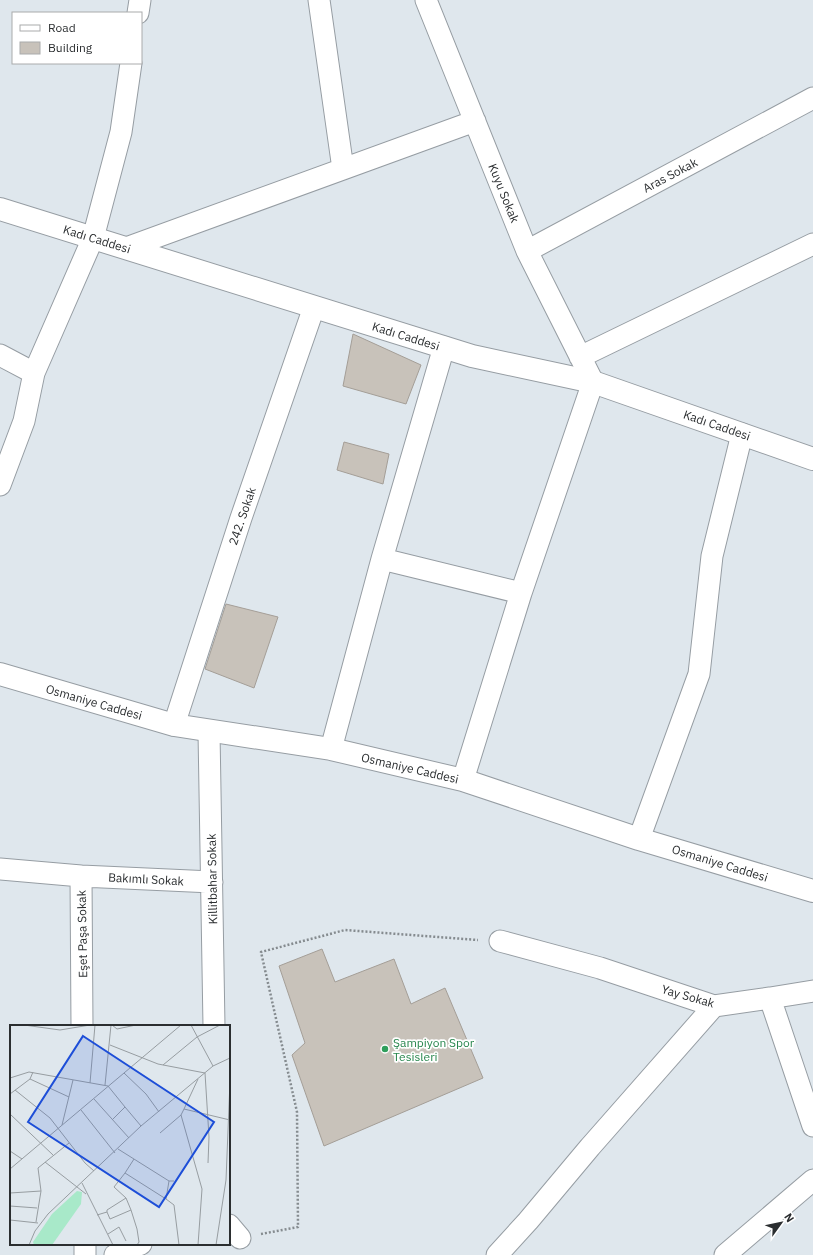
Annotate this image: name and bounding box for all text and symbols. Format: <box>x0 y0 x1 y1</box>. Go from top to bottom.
legend <box>12 12 142 64</box>
text: Road <box>48 20 76 35</box>
text: Building <box>48 40 93 55</box>
street label: Aras Sokak <box>640 154 701 196</box>
street label: Kuyu Sokak <box>485 161 523 225</box>
street label: Kadı Caddesi <box>61 222 133 256</box>
street label: Kadı Caddesi <box>370 319 442 353</box>
street label: Kadı Caddesi <box>682 407 752 443</box>
street label: 242. Sokak <box>225 484 259 547</box>
street label: Osmaniye Caddesi <box>44 681 144 723</box>
street label: Osmaniye Caddesi <box>360 749 460 787</box>
street label: Killitbahar Sokak <box>204 833 220 925</box>
street label: Osmaniye Caddesi <box>670 841 770 885</box>
street label: Bakımlı Sokak <box>108 870 185 889</box>
street label: Eşet Paşa Sokak <box>74 889 90 978</box>
street label: Yay Sokak <box>660 981 717 1011</box>
inset map <box>10 1025 230 1245</box>
place label: Şampiyon Spor Tesisleri <box>393 1035 475 1064</box>
marker: Şampiyon Spor Tesisleri <box>380 1044 390 1054</box>
north arrow <box>761 1203 801 1243</box>
text: N <box>781 1210 797 1225</box>

